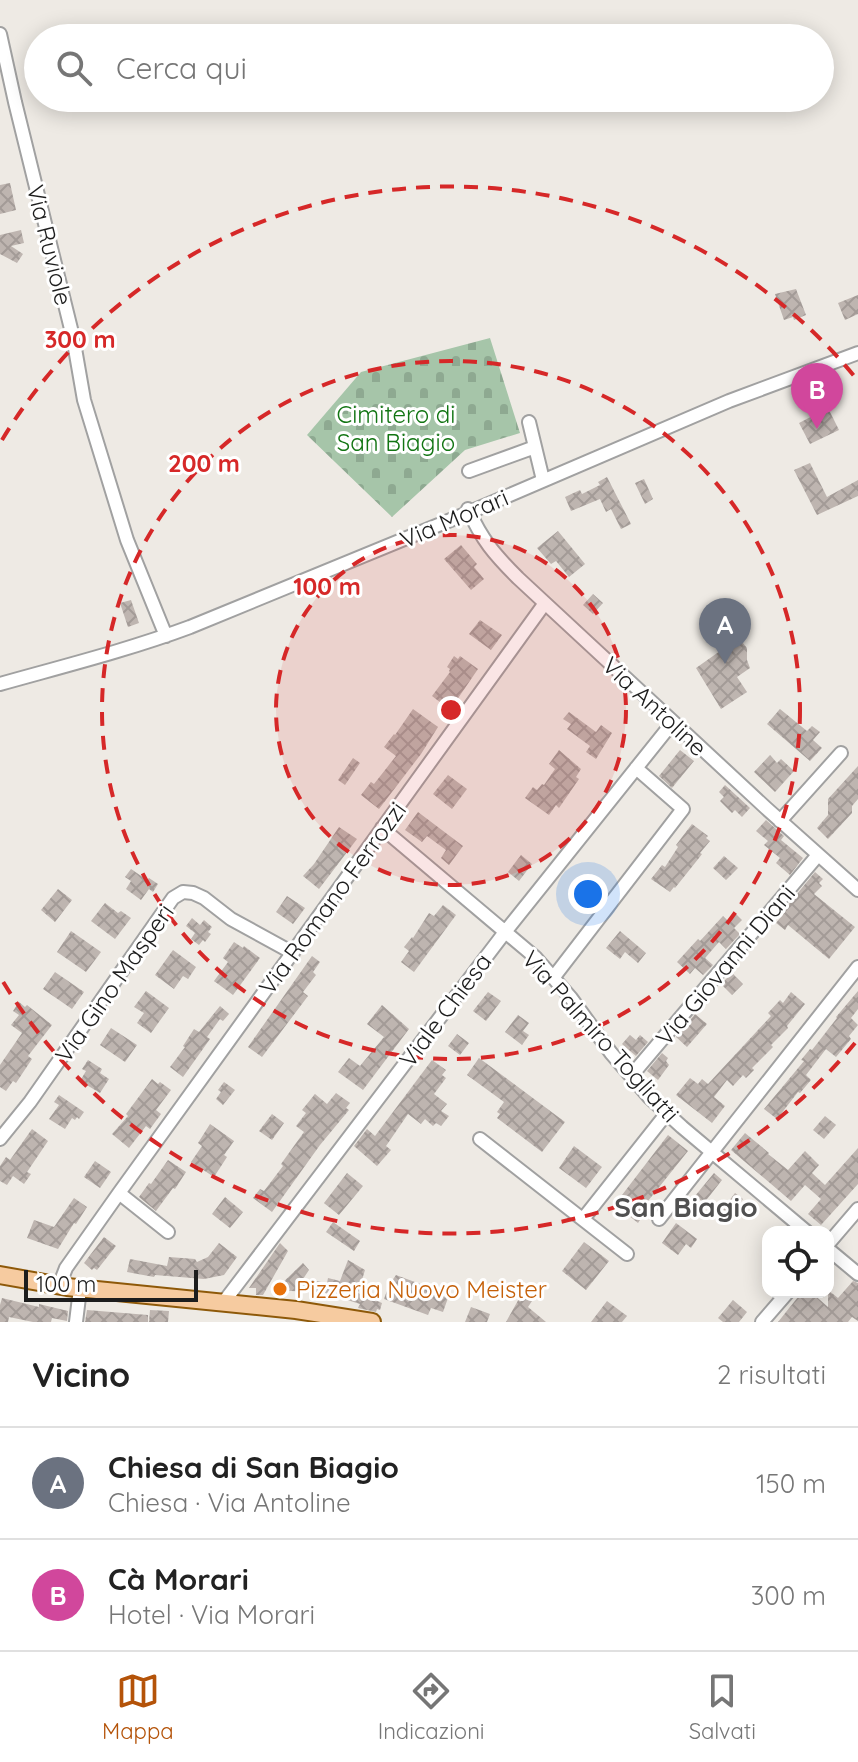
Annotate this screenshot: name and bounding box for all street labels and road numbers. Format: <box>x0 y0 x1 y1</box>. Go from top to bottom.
street label: Via Ruviole <box>21 182 79 308</box>
street label: Via Morari <box>395 482 513 554</box>
street label: Via Antoline <box>596 650 714 762</box>
street label: Via Romano Ferrozzi <box>252 796 412 1000</box>
street label: Via Giovanni Diani <box>649 878 801 1052</box>
street label: Via Gino Masperi <box>48 898 180 1068</box>
street label: Via Palmiro Togliatti <box>516 944 686 1128</box>
street label: Viale Chiesa <box>392 947 498 1073</box>

